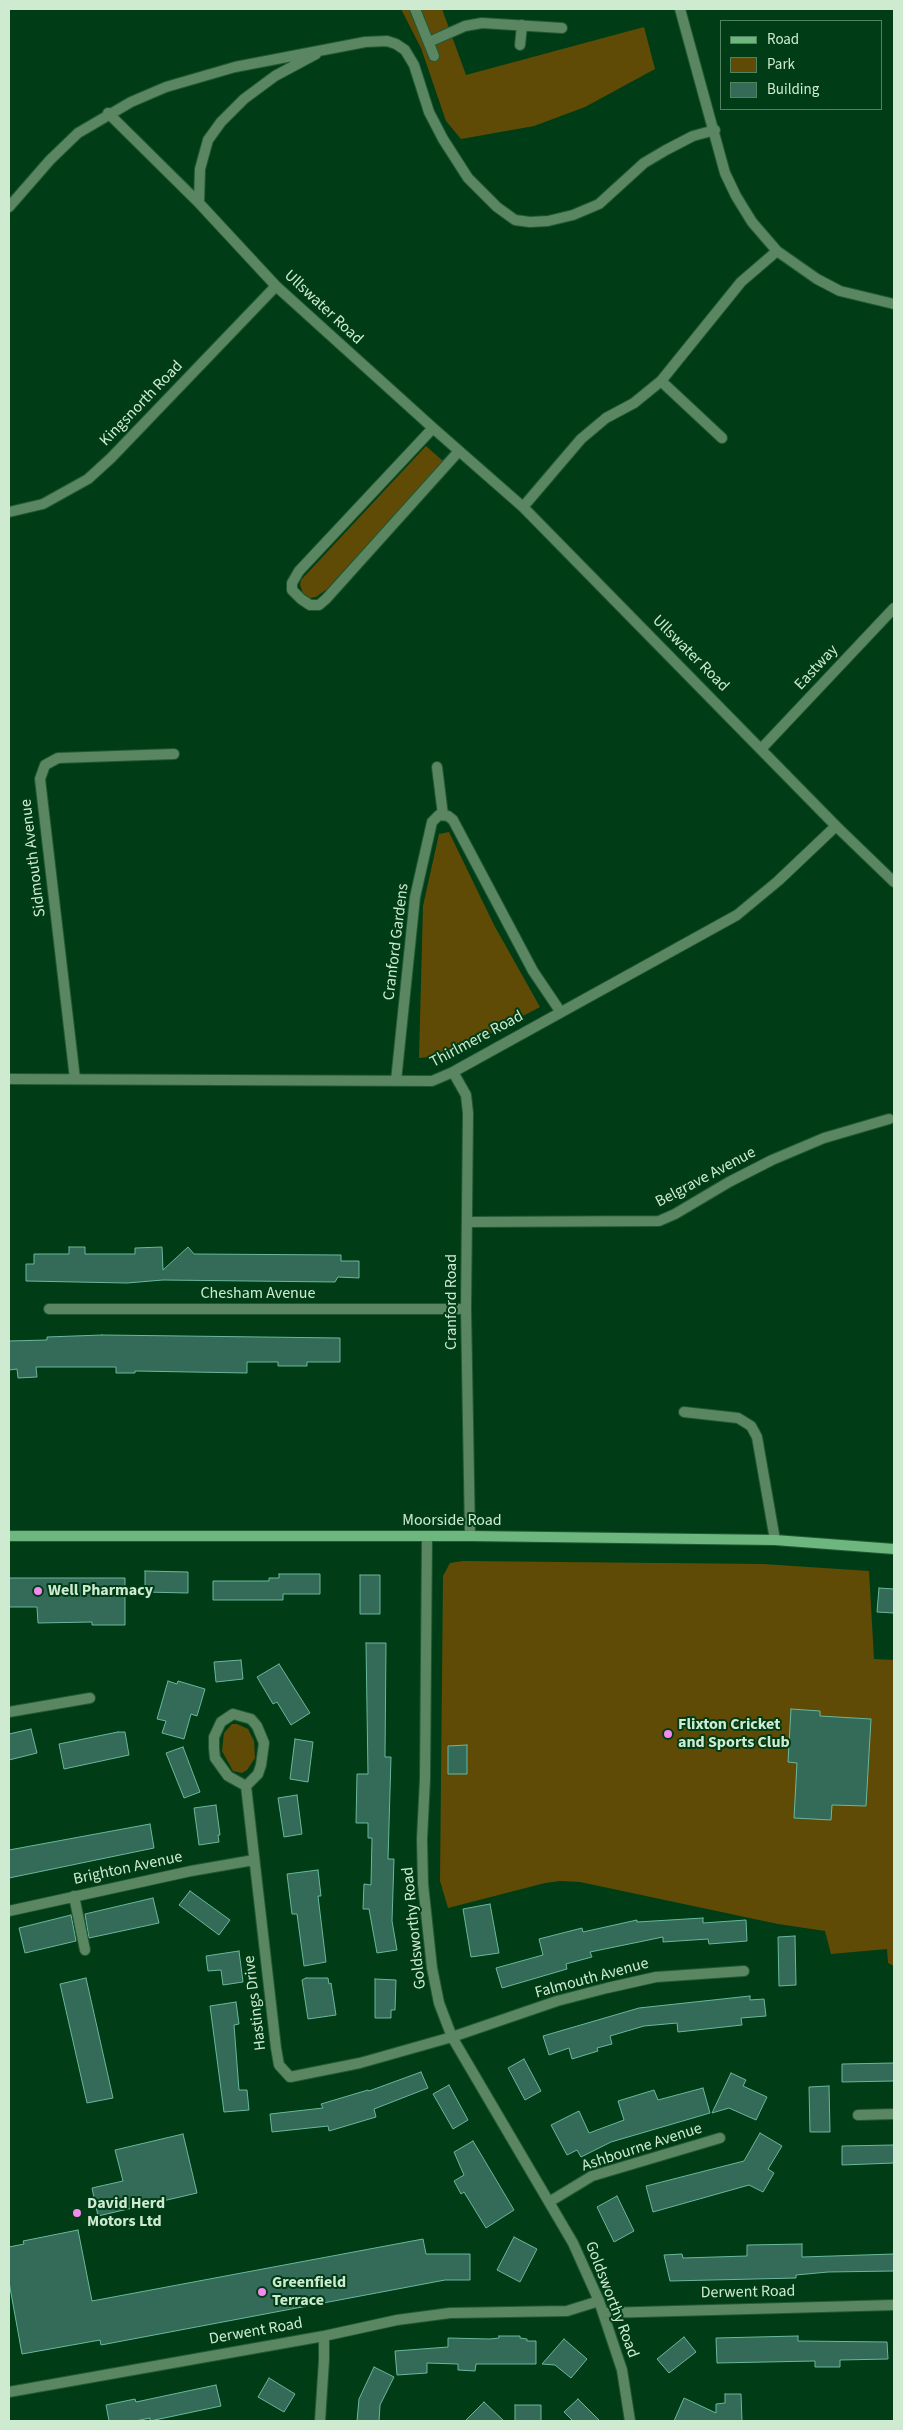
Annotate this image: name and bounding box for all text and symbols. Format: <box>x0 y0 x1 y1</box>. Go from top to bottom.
legend <box>720 20 883 110</box>
text: Road <box>767 29 799 50</box>
text: Park <box>767 54 795 75</box>
text: Building <box>767 79 819 100</box>
street label: Ullswater Road <box>280 267 366 349</box>
street label: Kingsnorth Road <box>96 357 188 451</box>
street label: Ullswater Road <box>648 612 732 696</box>
street label: Eastway <box>791 641 843 695</box>
street label: Sidmouth Avenue <box>17 798 51 918</box>
street label: Cranford Gardens <box>380 883 414 1001</box>
street label: Thirlmere Road <box>427 1007 527 1073</box>
street label: Belgrave Avenue <box>653 1144 759 1212</box>
street label: Cranford Road <box>442 1254 462 1350</box>
street label: Chesham Avenue <box>200 1284 316 1304</box>
street label: Moorside Road <box>402 1511 502 1531</box>
place label: Well Pharmacy <box>48 1581 153 1601</box>
marker: Well Pharmacy <box>32 1585 44 1597</box>
place label: Flixton Cricket and Sports Club <box>678 1715 790 1753</box>
marker: Flixton Cricket and Sports Club <box>662 1728 674 1740</box>
street label: Brighton Avenue <box>72 1848 184 1890</box>
street label: Goldsworthy Road <box>399 1866 431 1990</box>
street label: Hastings Drive <box>241 1954 271 2052</box>
street label: Falmouth Avenue <box>533 1955 651 2003</box>
street label: Ashbourne Avenue <box>579 2119 705 2177</box>
place label: David Herd Motors Ltd <box>87 2194 165 2232</box>
marker: David Herd Motors Ltd <box>71 2207 83 2219</box>
street label: Goldsworthy Road <box>580 2239 642 2361</box>
place label: Greenfield Terrace <box>272 2273 346 2311</box>
street label: Derwent Road <box>700 2283 796 2303</box>
marker: Greenfield Terrace <box>256 2286 268 2298</box>
street label: Derwent Road <box>208 2314 304 2350</box>

